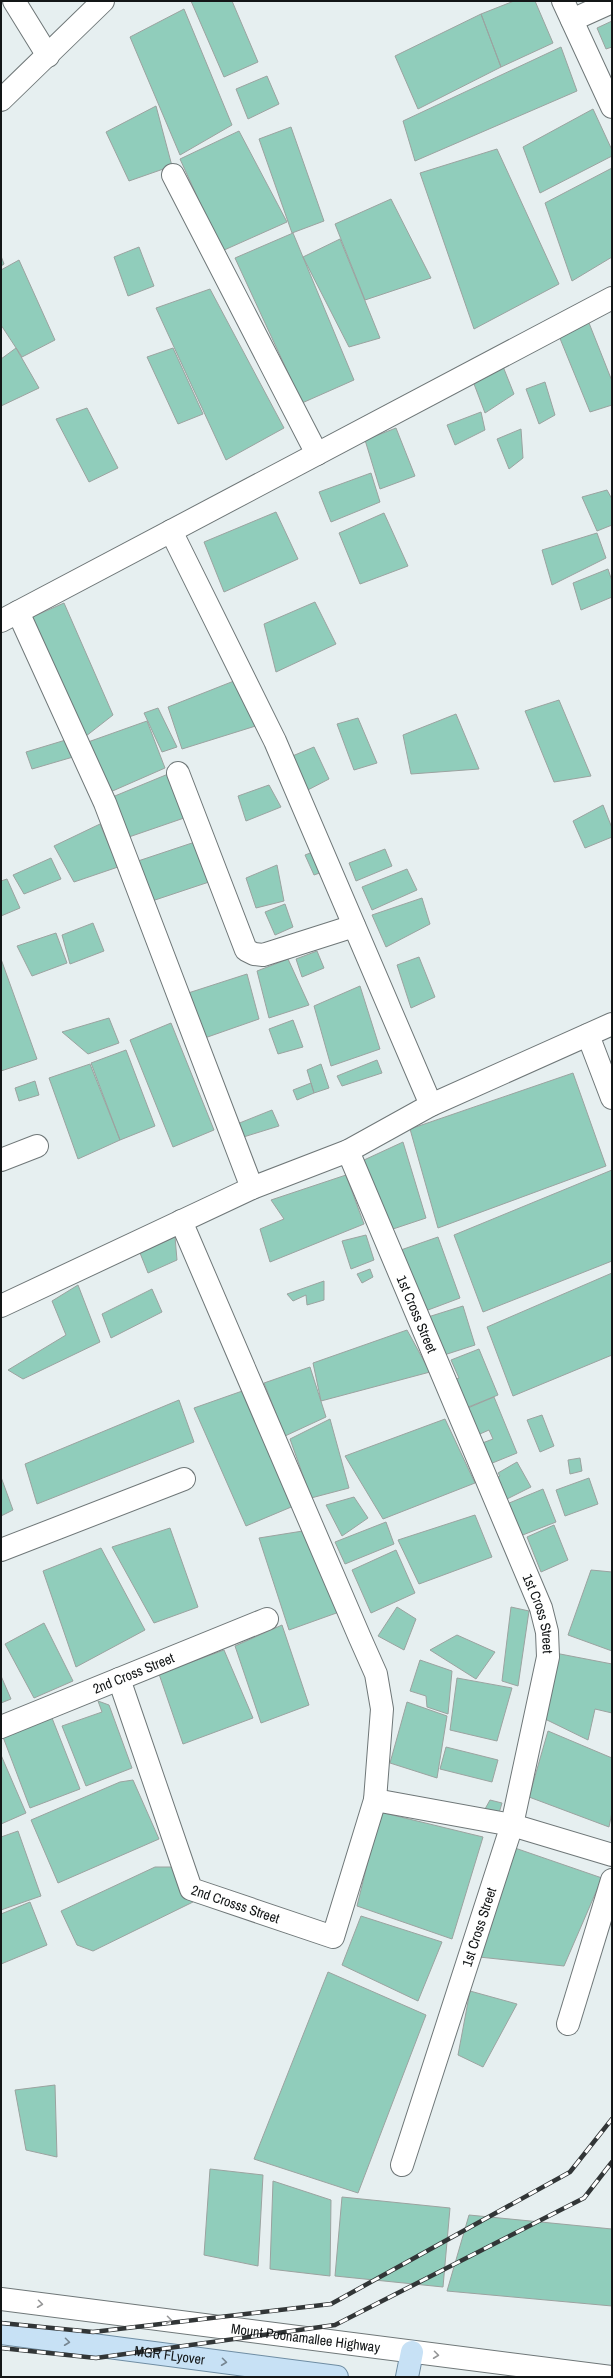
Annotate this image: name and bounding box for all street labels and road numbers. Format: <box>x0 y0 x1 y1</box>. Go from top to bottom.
street label: 1st Cross Street <box>393 1273 441 1356</box>
street label: 1st Cross Street <box>519 1571 557 1654</box>
street label: 2nd Cross Street <box>90 1649 177 1698</box>
street label: 2nd Crosss Street <box>189 1881 282 1927</box>
street label: 1st Cross Street <box>458 1885 500 1969</box>
street label: Mount Poonamallee Highway <box>230 2319 381 2356</box>
street label: MGR FLyover <box>133 2342 206 2369</box>

